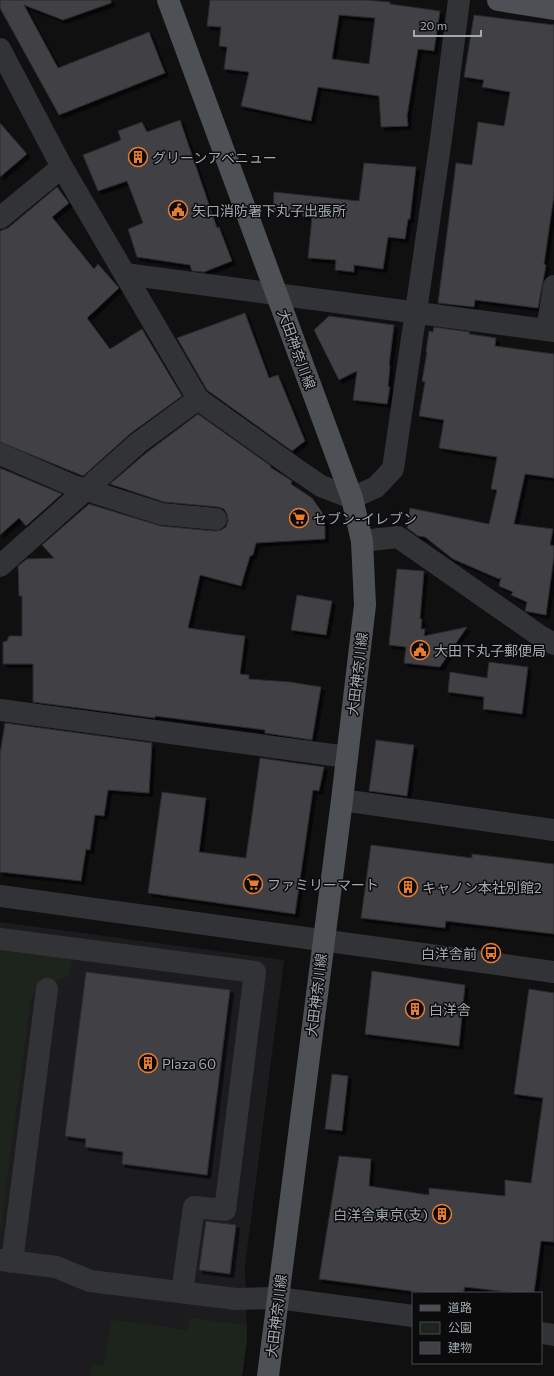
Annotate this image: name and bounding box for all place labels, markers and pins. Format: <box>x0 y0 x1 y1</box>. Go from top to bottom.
building icon: グリーンアベニュー <box>127 146 149 168</box>
place label: グリーンアベニュー <box>152 149 277 166</box>
public building icon: 矢口消防署下丸子出張所 <box>167 199 189 221</box>
place label: 矢口消防署下丸子出張所 <box>192 202 346 219</box>
supermarket icon: セブン-イレブン <box>288 507 310 529</box>
place label: セブン-イレブン <box>313 510 417 527</box>
public building icon: 大田下丸子郵便局 <box>409 639 431 661</box>
place label: 大田下丸子郵便局 <box>434 642 546 659</box>
supermarket icon: ファミリーマート <box>242 873 264 895</box>
place label: ファミリーマート <box>267 876 379 893</box>
building icon: キャノン本社別館2 <box>397 876 419 898</box>
place label: キャノン本社別館2 <box>422 879 542 896</box>
bus stop icon: 白洋舎前 <box>480 942 502 964</box>
place label: 白洋舎前 <box>421 945 477 962</box>
building icon: 白洋舎 <box>404 998 426 1020</box>
place label: 白洋舎 <box>429 1001 471 1018</box>
building icon: Plaza 60 <box>137 1052 159 1074</box>
place label: Plaza 60 <box>162 1055 216 1072</box>
building icon: 白洋舎東京(支) <box>431 1203 453 1225</box>
place label: 白洋舎東京(支) <box>333 1206 428 1223</box>

